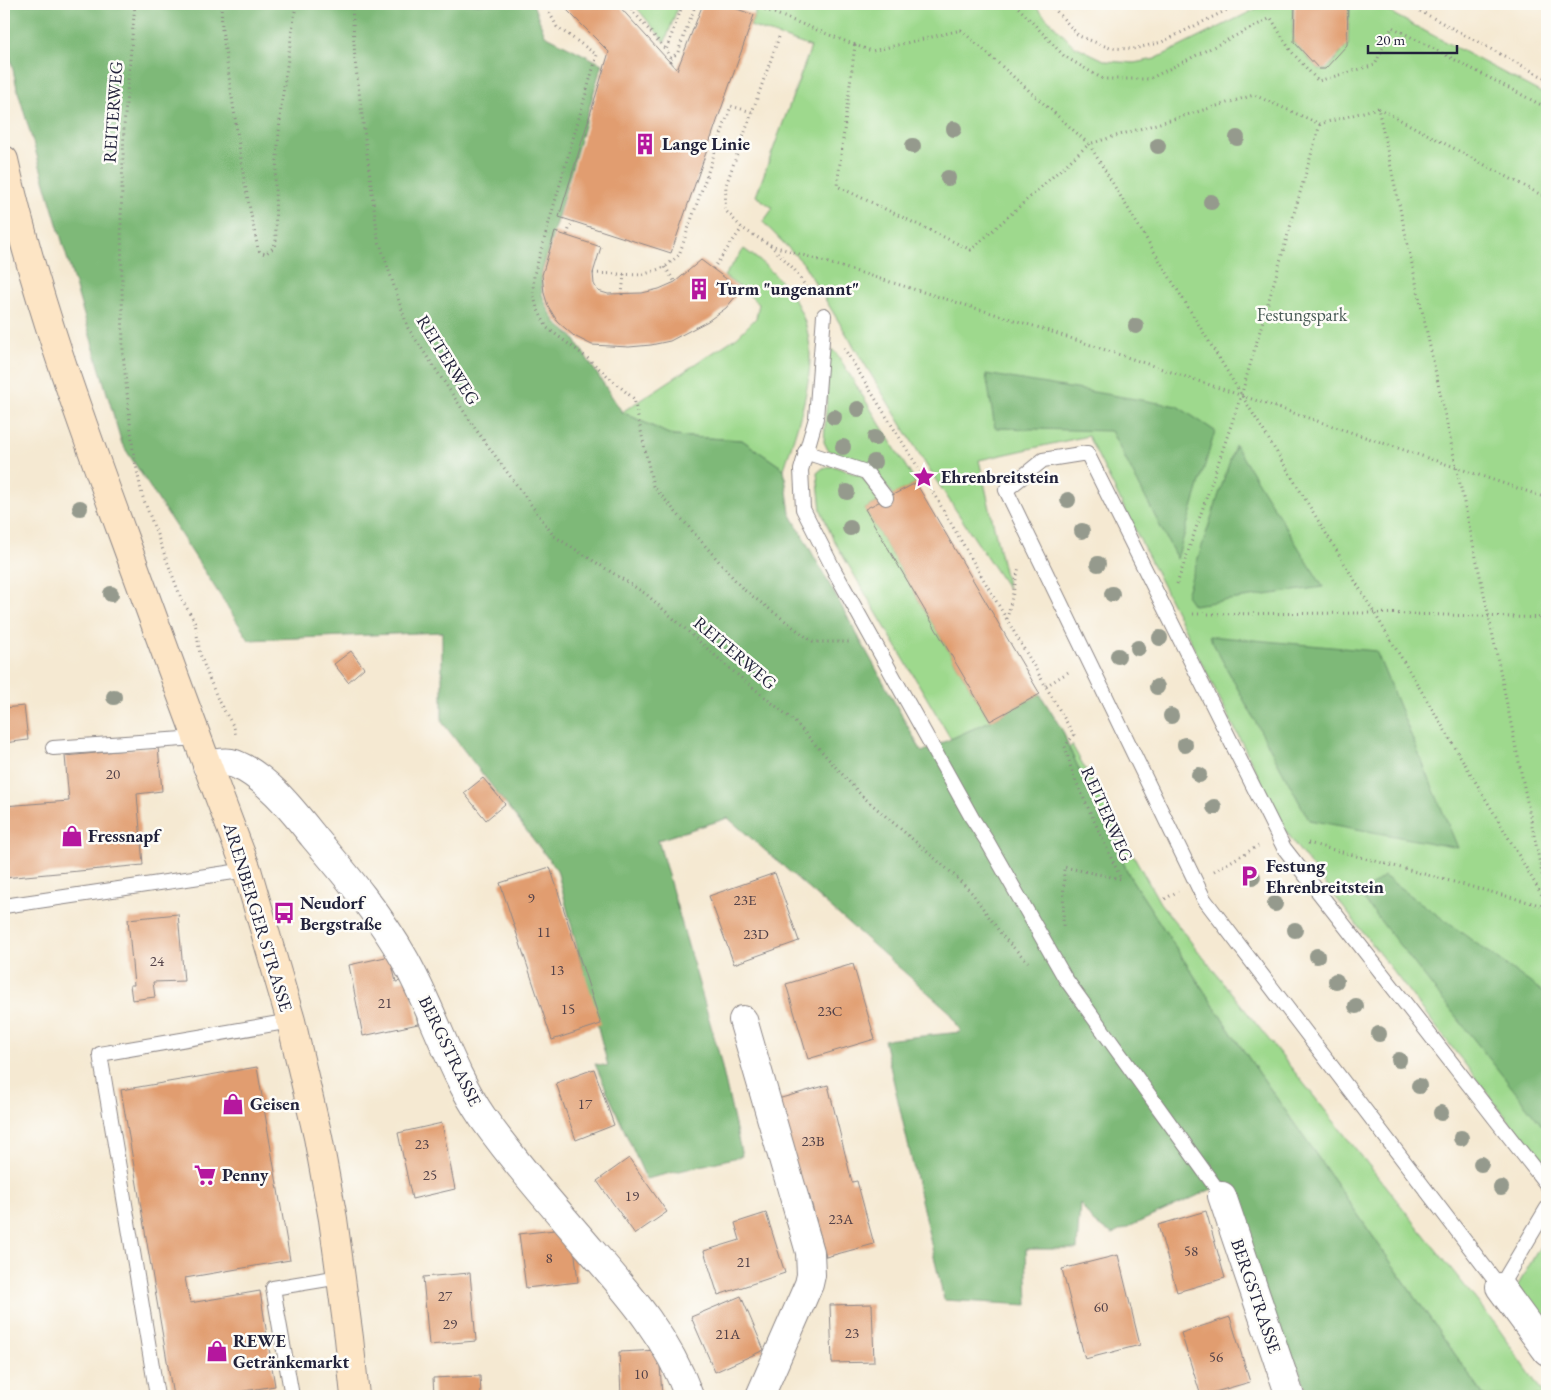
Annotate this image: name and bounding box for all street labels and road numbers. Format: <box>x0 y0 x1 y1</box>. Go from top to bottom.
street label: REITERWEG <box>97 60 128 164</box>
street label: REITERWEG <box>412 310 485 409</box>
street label: REITERWEG <box>689 611 782 694</box>
street label: REITERWEG <box>1076 763 1139 865</box>
street label: ARENBERGER STRASSE <box>218 819 298 1014</box>
street label: BERGSTRASSE <box>414 992 487 1110</box>
street label: BERGSTRASSE <box>1226 1235 1287 1356</box>

